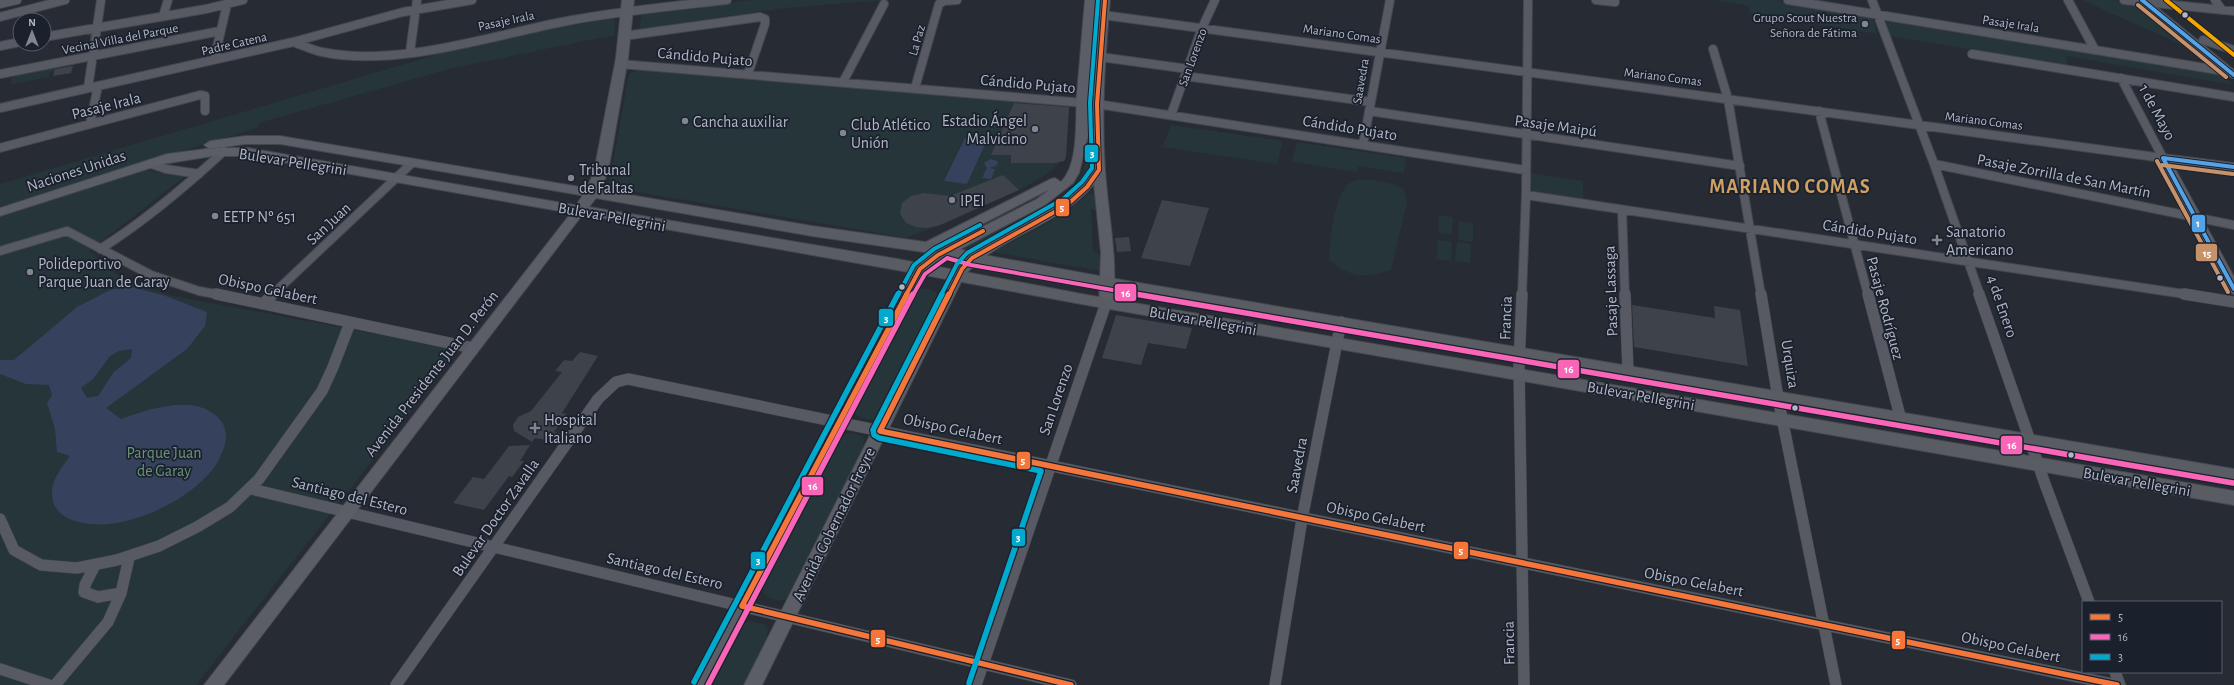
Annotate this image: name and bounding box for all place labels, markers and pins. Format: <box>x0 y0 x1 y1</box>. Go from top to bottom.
unlabelled marker <box>2180 10 2190 20</box>
place label: Grupo Scout Nuestra Señora de Fátima <box>1753 12 1857 40</box>
marker: Grupo Scout Nuestra Señora de Fátima <box>1860 19 1870 29</box>
place label: Estadio Ángel Malvicino <box>942 111 1027 147</box>
place label: Cancha auxiliar <box>693 114 789 130</box>
marker: Cancha auxiliar <box>680 116 690 126</box>
place label: Club Atlético Unión <box>851 117 931 151</box>
marker: Estadio Ángel Malvicino <box>1030 124 1040 134</box>
marker: Club Atlético Unión <box>838 128 848 138</box>
place label: Tribunal de Faltas <box>579 162 634 196</box>
marker: Tribunal de Faltas <box>566 173 576 183</box>
place label: IPEI <box>960 193 985 209</box>
marker: IPEI <box>947 195 957 205</box>
place label: EETP Nº 651 <box>223 209 296 225</box>
marker: EETP Nº 651 <box>210 211 220 221</box>
place label: Sanatorio Americano <box>1946 224 2014 258</box>
marker: Sanatorio Americano <box>1931 234 1943 246</box>
place label: Polideportivo Parque Juan de Garay <box>38 256 170 291</box>
marker: Polideportivo Parque Juan de Garay <box>25 267 35 277</box>
unlabelled marker <box>2215 273 2225 283</box>
unlabelled marker <box>897 282 907 292</box>
unlabelled marker <box>1790 403 1800 413</box>
place label: Hospital Italiano <box>544 412 597 446</box>
marker: Hospital Italiano <box>529 422 541 434</box>
unlabelled marker <box>2066 450 2076 460</box>

